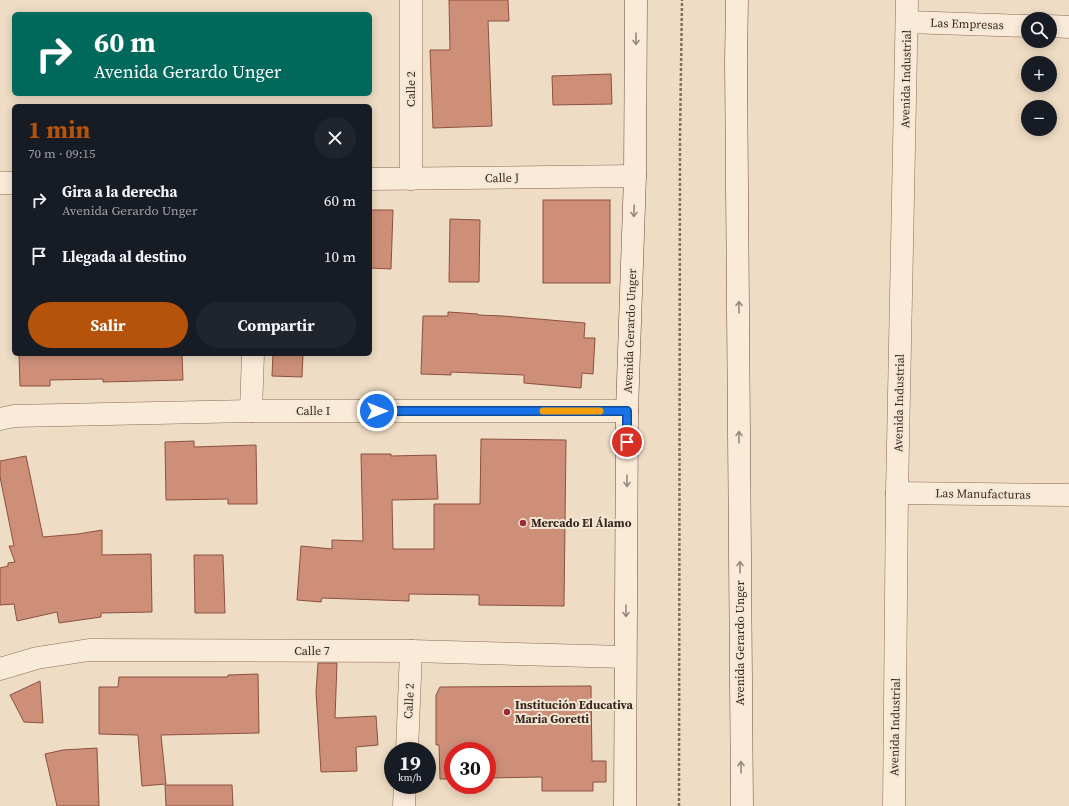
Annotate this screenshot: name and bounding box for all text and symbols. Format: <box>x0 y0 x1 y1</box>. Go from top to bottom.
map controls <box>1021 12 1057 136</box>
button: search <box>1021 12 1057 48</box>
street label: Las Empresas <box>930 15 1004 33</box>
text: 60 m <box>94 23 156 61</box>
icon: right <box>28 28 80 80</box>
street label: Avenida Industrial <box>897 29 915 128</box>
one-way arrow <box>632 32 640 45</box>
button: + <box>1021 56 1057 92</box>
text: Avenida Gerardo Unger <box>94 59 282 84</box>
street label: Calle 2 <box>403 71 419 107</box>
button: − <box>1021 100 1057 136</box>
text: 1 min <box>28 113 90 146</box>
button: close <box>314 117 356 159</box>
text: 70 m · 09:15 <box>28 145 96 162</box>
street label: Calle J <box>485 170 520 186</box>
text: Gira a la derecha <box>62 181 177 202</box>
icon: right <box>28 189 50 211</box>
text: 60 m <box>324 190 356 211</box>
text: Avenida Gerardo Unger <box>62 202 197 219</box>
one-way arrow <box>630 204 638 217</box>
icon: arrive <box>28 245 50 267</box>
text: Llegada al destino <box>62 246 187 267</box>
text: 10 m <box>324 246 356 267</box>
street label: Avenida Gerardo Unger <box>620 268 640 394</box>
one-way arrow <box>735 301 743 314</box>
button: Salir <box>28 302 188 348</box>
button: Compartir <box>196 302 356 348</box>
street label: Avenida Industrial <box>890 353 908 452</box>
position arrow <box>356 390 398 432</box>
street label: Calle I <box>296 403 330 419</box>
pin <box>610 425 644 459</box>
icon: arrive <box>616 431 638 453</box>
one-way arrow <box>736 431 743 444</box>
one-way arrow <box>623 474 631 487</box>
street label: Las Manufacturas <box>935 485 1031 503</box>
place label: Mercado El Álamo <box>531 515 632 531</box>
marker: Mercado El Álamo <box>518 518 528 528</box>
one-way arrow <box>736 561 744 574</box>
street label: Avenida Gerardo Unger <box>732 581 748 706</box>
one-way arrow <box>622 604 630 617</box>
street label: Calle 7 <box>294 643 330 659</box>
street label: Avenida Industrial <box>886 677 904 776</box>
street label: Calle 2 <box>400 683 418 719</box>
place label: Institución Educativa Maria Goretti <box>515 697 634 727</box>
marker: Institución Educativa Maria Goretti <box>502 707 512 717</box>
speed limit sign: 30 <box>444 742 496 794</box>
text: 19 <box>399 749 421 777</box>
one-way arrow <box>737 761 745 774</box>
text: km/h <box>398 771 422 784</box>

